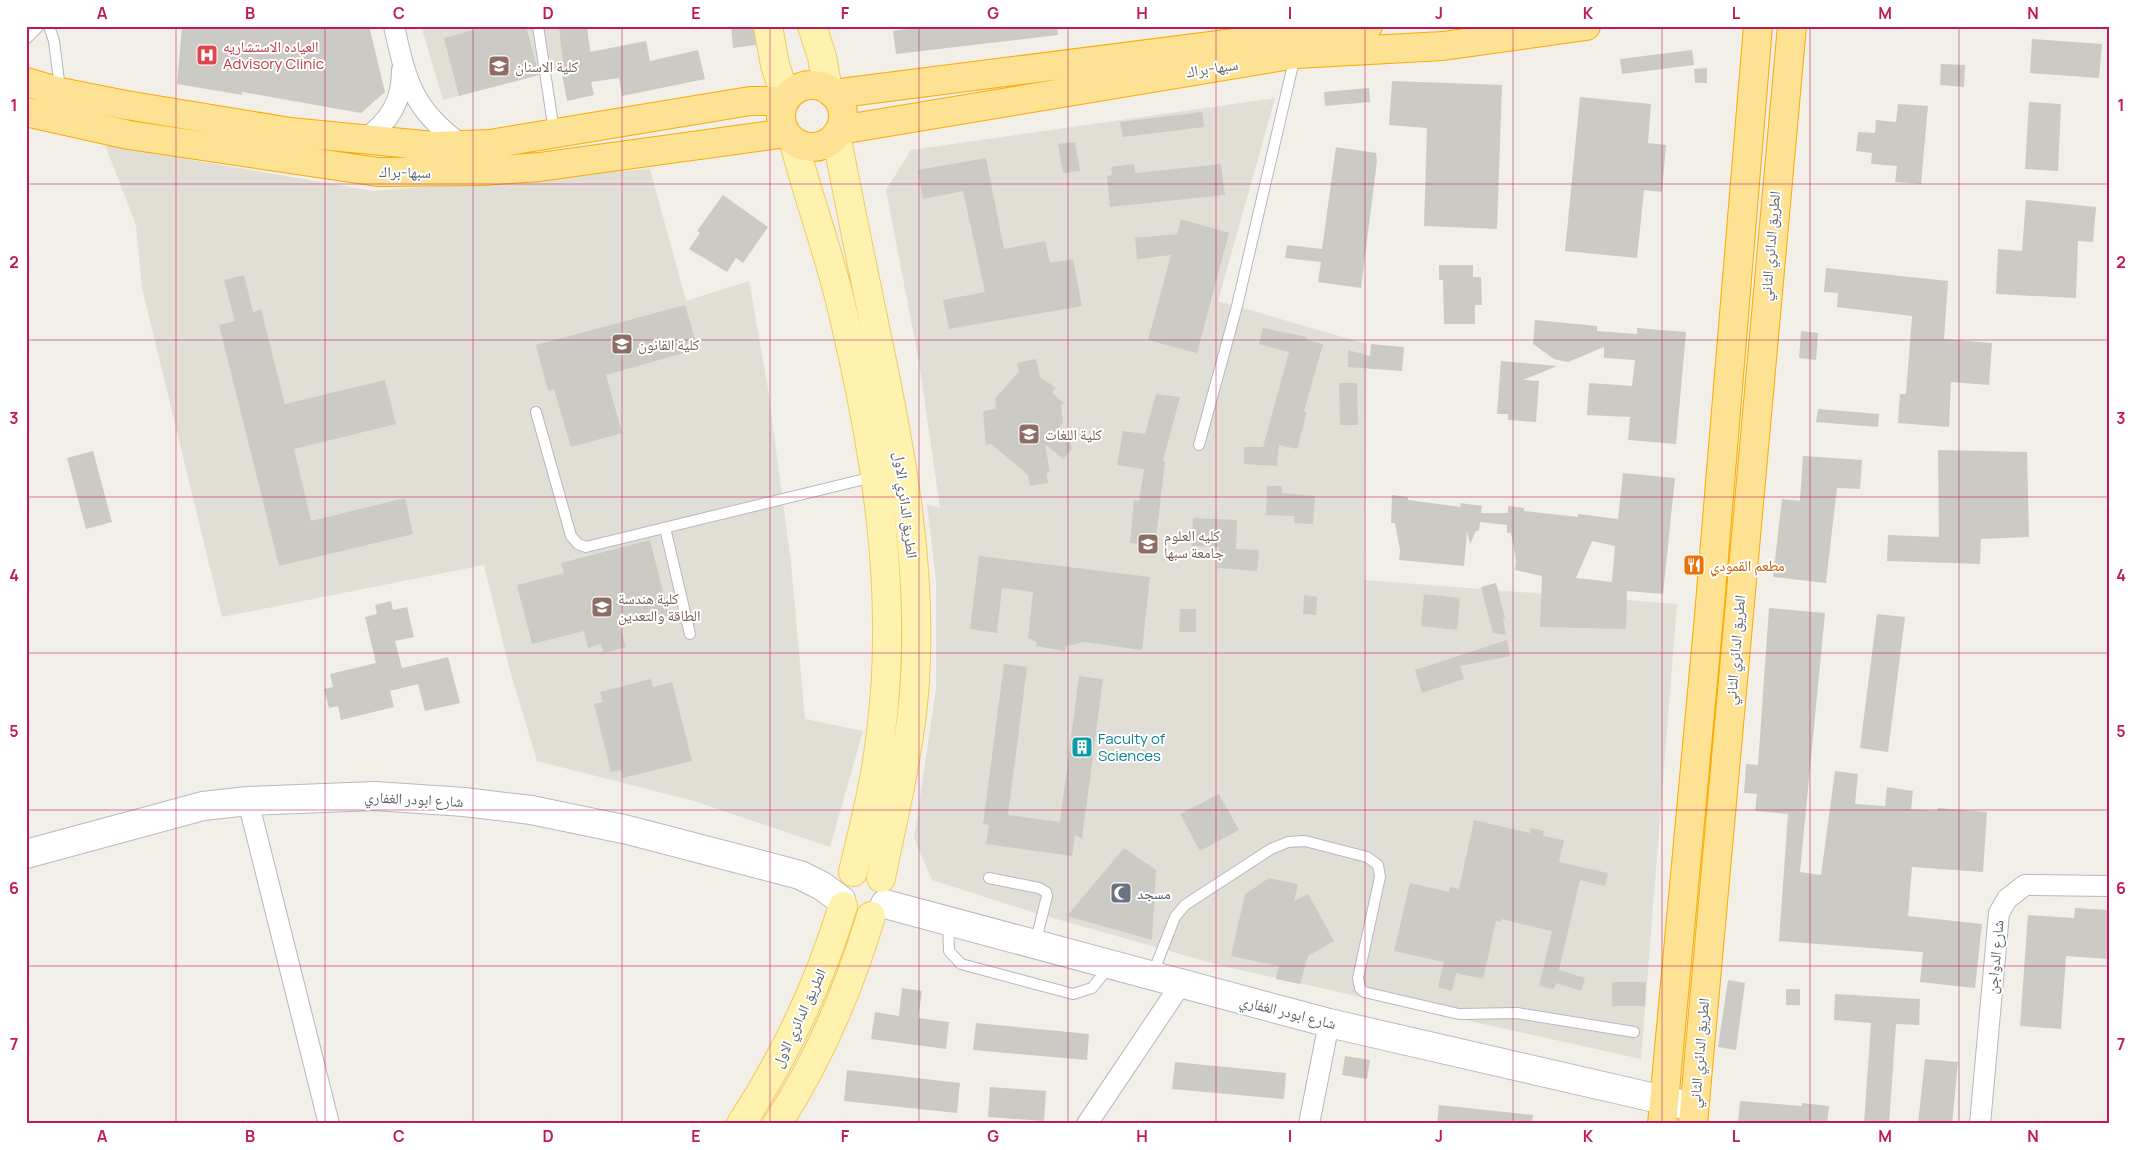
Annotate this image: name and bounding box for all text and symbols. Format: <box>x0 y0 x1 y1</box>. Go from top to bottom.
text: A <box>97 2 108 24</box>
text: B <box>245 2 255 24</box>
text: C <box>393 2 405 24</box>
text: D <box>542 2 554 24</box>
text: E <box>691 2 701 24</box>
text: F <box>841 2 850 24</box>
text: G <box>987 2 999 24</box>
text: H <box>1136 2 1148 24</box>
text: I <box>1288 2 1292 24</box>
text: J <box>1435 2 1443 24</box>
text: K <box>1583 2 1594 24</box>
text: L <box>1732 2 1741 24</box>
text: M <box>1878 2 1892 24</box>
text: N <box>2027 2 2039 24</box>
place label: العياده الاستشاريه Advisory Clinic <box>223 36 324 74</box>
hospital icon: العياده الاستشاريه Advisory Clinic <box>195 43 219 67</box>
school or university icon: كلية الاسنان <box>487 54 511 78</box>
street label: سبها-براك <box>1185 54 1240 82</box>
place label: كلية الاسنان <box>515 56 578 77</box>
text: 1 <box>10 94 18 116</box>
text: 1 <box>2117 94 2125 116</box>
street label: سبها-براك <box>379 161 431 183</box>
street label: الطريق الدائري الثاني <box>1755 190 1787 302</box>
text: 2 <box>9 251 19 273</box>
text: 2 <box>2116 251 2126 273</box>
school or university icon: كلية القانون <box>610 332 634 356</box>
place label: كلية القانون <box>638 334 699 355</box>
text: 3 <box>9 407 19 429</box>
text: 3 <box>2116 407 2126 429</box>
school or university icon: كلية اللغات <box>1017 422 1041 446</box>
place label: كلية اللغات <box>1045 424 1102 445</box>
street label: الطريق الدائري الاول <box>887 451 923 560</box>
place label: كليه العلوم جامعة سبها <box>1164 525 1224 563</box>
school or university icon: كليه العلوم جامعة سبها <box>1136 532 1160 556</box>
restaurant icon: مطعم القمودي <box>1682 553 1706 577</box>
place label: مطعم القمودي <box>1710 555 1785 577</box>
text: 4 <box>9 564 19 586</box>
text: 4 <box>2116 564 2126 586</box>
place label: كلية هندسة الطاقة والتعدين <box>618 588 700 626</box>
street label: الطريق الدائري الثاني <box>1720 594 1752 706</box>
school or university icon: كلية هندسة الطاقة والتعدين <box>590 595 614 619</box>
text: 5 <box>9 720 19 742</box>
text: 5 <box>2116 720 2126 742</box>
place label: Faculty of Sciences <box>1098 728 1166 766</box>
building icon: Faculty of Sciences <box>1070 735 1094 759</box>
street label: شارع ابودر الغفاري <box>364 786 464 814</box>
text: 6 <box>9 877 19 899</box>
text: 6 <box>2116 877 2126 899</box>
mosque icon: مسجد <box>1109 881 1133 905</box>
place label: مسجد <box>1137 883 1171 904</box>
street label: شارع الدواجن <box>1981 919 2009 995</box>
street label: الطريق الدائري الاول <box>767 965 833 1072</box>
street label: شارع ابودر الغفاري <box>1237 990 1339 1036</box>
street label: الطريق الدائري الثاني <box>1684 997 1716 1109</box>
text: 7 <box>10 1033 18 1055</box>
text: 7 <box>2117 1033 2125 1055</box>
text: A <box>97 1125 108 1147</box>
text: B <box>245 1125 255 1147</box>
text: C <box>393 1125 405 1147</box>
text: D <box>542 1125 554 1147</box>
text: E <box>691 1125 701 1147</box>
text: F <box>841 1125 850 1147</box>
text: G <box>987 1125 999 1147</box>
text: H <box>1136 1125 1148 1147</box>
text: I <box>1288 1125 1292 1147</box>
text: J <box>1435 1125 1443 1147</box>
text: K <box>1583 1125 1594 1147</box>
text: L <box>1732 1125 1741 1147</box>
text: M <box>1878 1125 1892 1147</box>
text: N <box>2027 1125 2039 1147</box>

